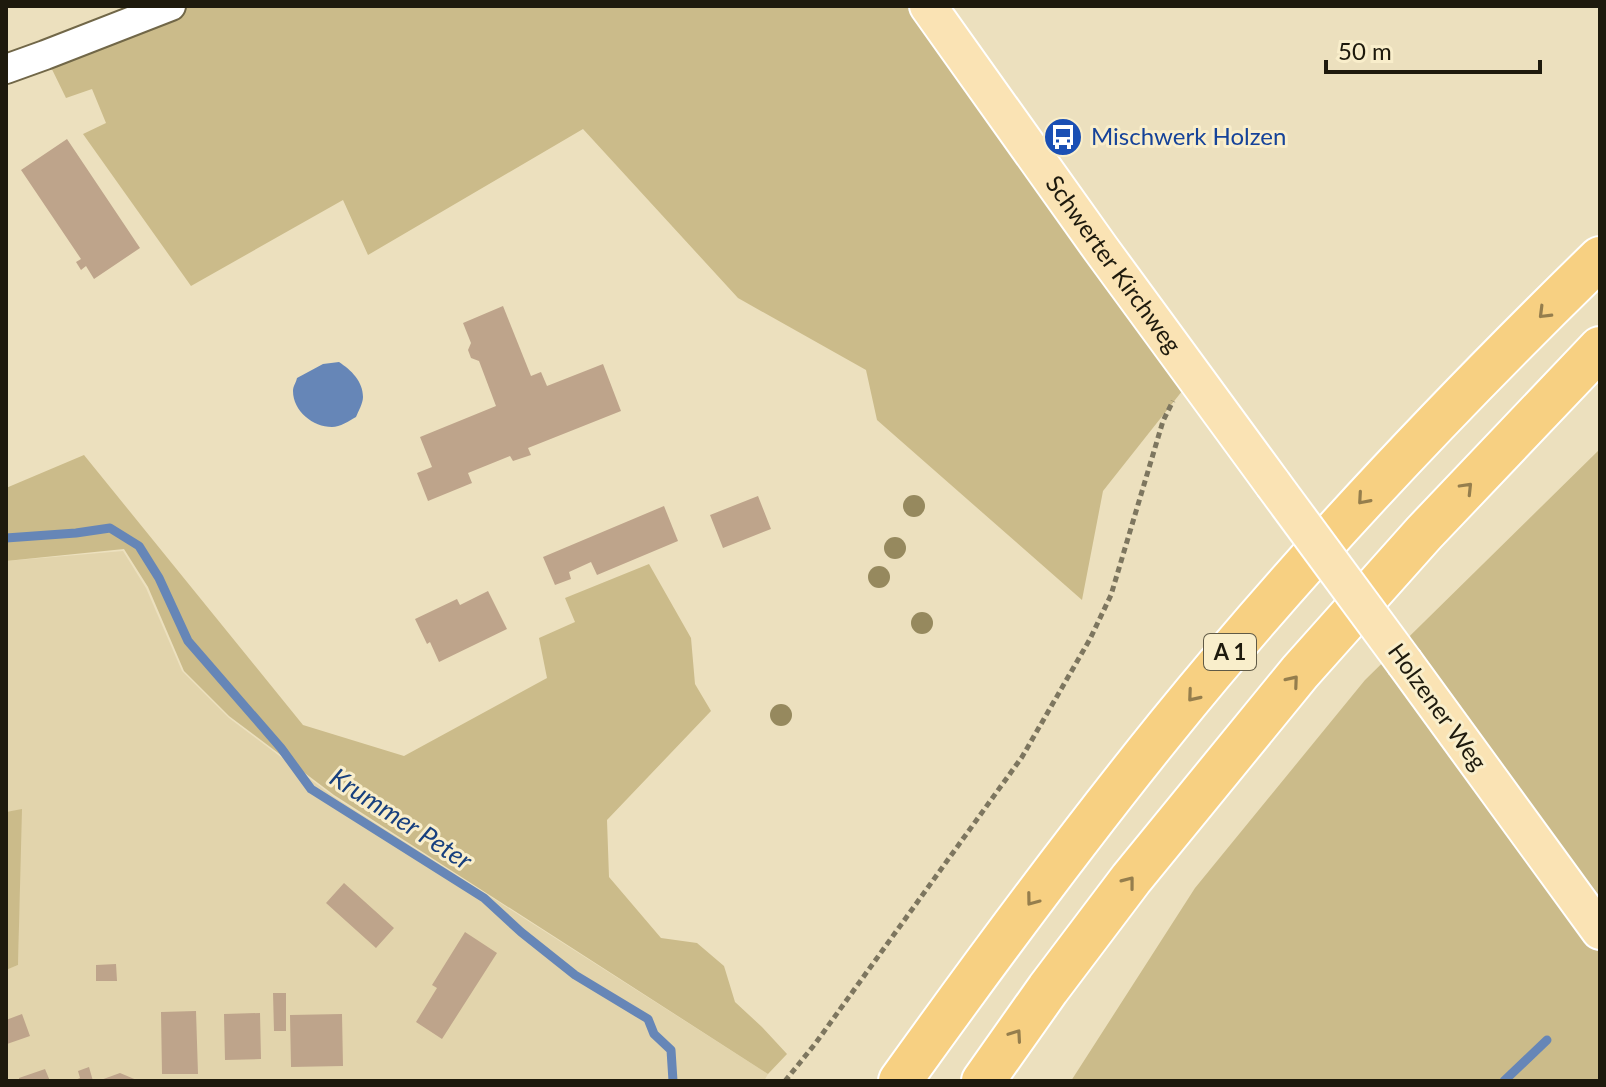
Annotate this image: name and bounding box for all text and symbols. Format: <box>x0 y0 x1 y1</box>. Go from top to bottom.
scale bar <box>1326 24 1540 74</box>
text: 50 m <box>1338 36 1392 65</box>
bus stop icon: Mischwerk Holzen <box>1042 116 1084 158</box>
place label: Mischwerk Holzen <box>1091 121 1286 150</box>
street label: Schwerter Kirchweg <box>1040 169 1188 358</box>
one-way arrow <box>1539 303 1553 318</box>
one-way arrow <box>1458 482 1472 497</box>
one-way arrow <box>1358 490 1373 505</box>
road number: A 1 <box>1204 634 1256 670</box>
street label: Holzener Weg <box>1383 637 1494 775</box>
one-way arrow <box>1283 675 1298 690</box>
one-way arrow <box>1188 686 1203 701</box>
water label: Krummer Peter <box>324 760 480 877</box>
one-way arrow <box>1119 876 1133 891</box>
one-way arrow <box>1027 891 1042 906</box>
one-way arrow <box>1006 1029 1021 1044</box>

